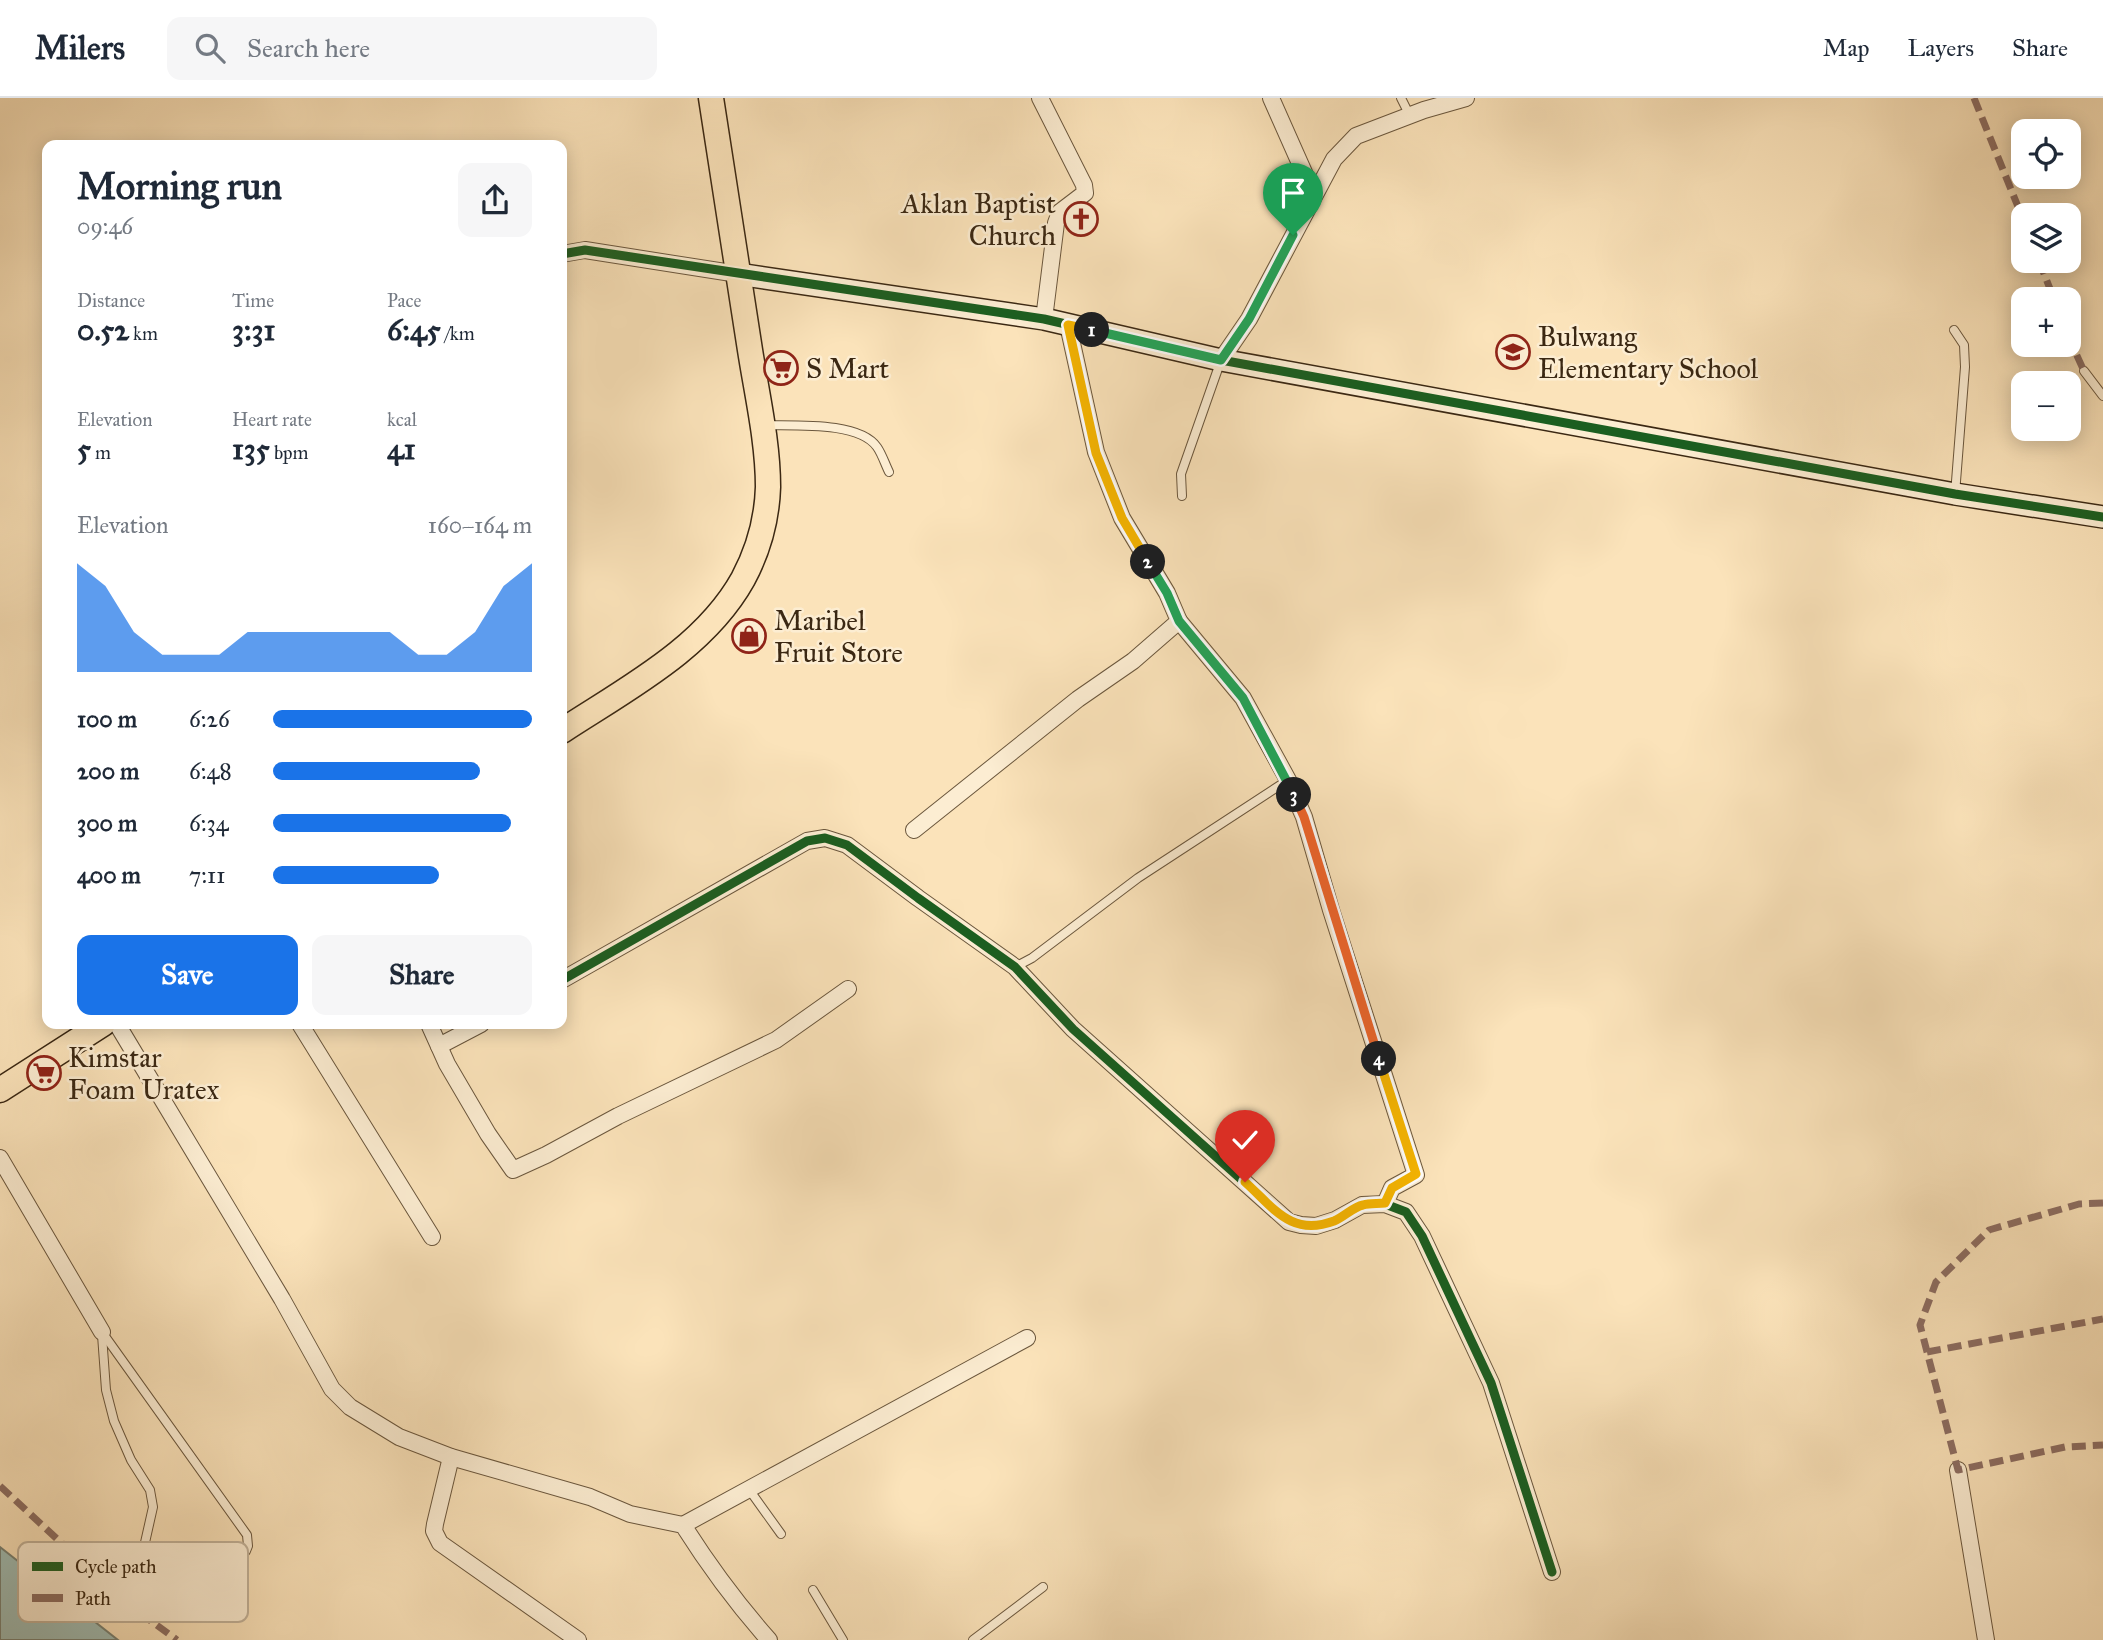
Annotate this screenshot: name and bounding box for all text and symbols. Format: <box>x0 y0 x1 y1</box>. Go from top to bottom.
search box <box>167 17 657 80</box>
text: Milers <box>35 28 125 68</box>
icon: search <box>191 29 229 67</box>
text: Search here <box>247 32 370 64</box>
text: Map <box>1823 33 1870 63</box>
text: Layers <box>1908 33 1974 63</box>
text: Share <box>2012 33 2068 63</box>
map controls <box>2011 119 2081 441</box>
button: locate <box>2011 119 2081 189</box>
text: Morning run <box>77 163 282 209</box>
button: share <box>458 163 532 237</box>
pin <box>1263 163 1323 235</box>
icon: arrive <box>1274 174 1312 212</box>
place label: Aklan Baptist Church <box>900 186 1056 253</box>
church icon: Aklan Baptist Church <box>1062 200 1100 238</box>
button: layers <box>2011 203 2081 273</box>
text: 09:46 <box>77 212 133 240</box>
button: + <box>2011 287 2081 357</box>
text: Distance <box>77 289 145 312</box>
text: Time <box>232 289 274 312</box>
text: Pace <box>387 289 421 312</box>
text: 0.52 <box>77 312 129 348</box>
text: 3:31 <box>232 312 275 348</box>
text: 6:45 <box>387 312 441 348</box>
pin: 1 <box>1074 313 1110 348</box>
text: 1 <box>1088 318 1095 341</box>
place label: Bulwang Elementary School <box>1538 319 1759 386</box>
text: km <box>129 322 158 345</box>
text: /km <box>441 322 475 345</box>
school or university icon: Bulwang Elementary School <box>1494 333 1532 371</box>
supermarket icon: S Mart <box>762 349 800 387</box>
place label: S Mart <box>806 351 889 386</box>
button: − <box>2011 371 2081 441</box>
text: Elevation <box>77 408 152 431</box>
text: Heart rate <box>232 408 312 431</box>
text: kcal <box>387 408 417 431</box>
text: 5 <box>77 431 91 467</box>
text: 135 <box>232 431 270 467</box>
text: 41 <box>387 431 416 467</box>
text: m <box>91 441 111 464</box>
text: bpm <box>270 441 309 464</box>
text: Elevation <box>77 511 168 539</box>
text: 160–164 m <box>428 511 532 539</box>
pin: 2 <box>1130 545 1166 580</box>
text: 2 <box>1143 550 1152 573</box>
place label: Maribel Fruit Store <box>774 603 903 670</box>
shop icon: Maribel Fruit Store <box>730 617 768 655</box>
text: 100 m <box>77 705 137 733</box>
text: 6:26 <box>189 705 230 733</box>
text: 200 m <box>77 757 139 785</box>
text: 6:48 <box>189 757 232 785</box>
pin: 3 <box>1276 778 1312 812</box>
text: 3 <box>1290 783 1297 806</box>
text: 300 m <box>77 809 137 837</box>
text: 6:34 <box>189 809 229 837</box>
text: 400 m <box>77 861 141 889</box>
text: 7:11 <box>189 861 225 889</box>
button: Save <box>77 935 298 1015</box>
button: Share <box>312 935 532 1015</box>
place label: Kimstar Foam Uratex <box>68 1040 220 1107</box>
pin: 4 <box>1362 1042 1396 1076</box>
text: 4 <box>1373 1047 1384 1070</box>
supermarket icon: Kimstar Foam Uratex <box>25 1054 63 1092</box>
pin <box>1215 1110 1275 1182</box>
icon: check <box>1226 1121 1264 1159</box>
legend <box>18 1542 248 1622</box>
text: Cycle path <box>75 1555 157 1578</box>
text: Path <box>75 1587 111 1610</box>

